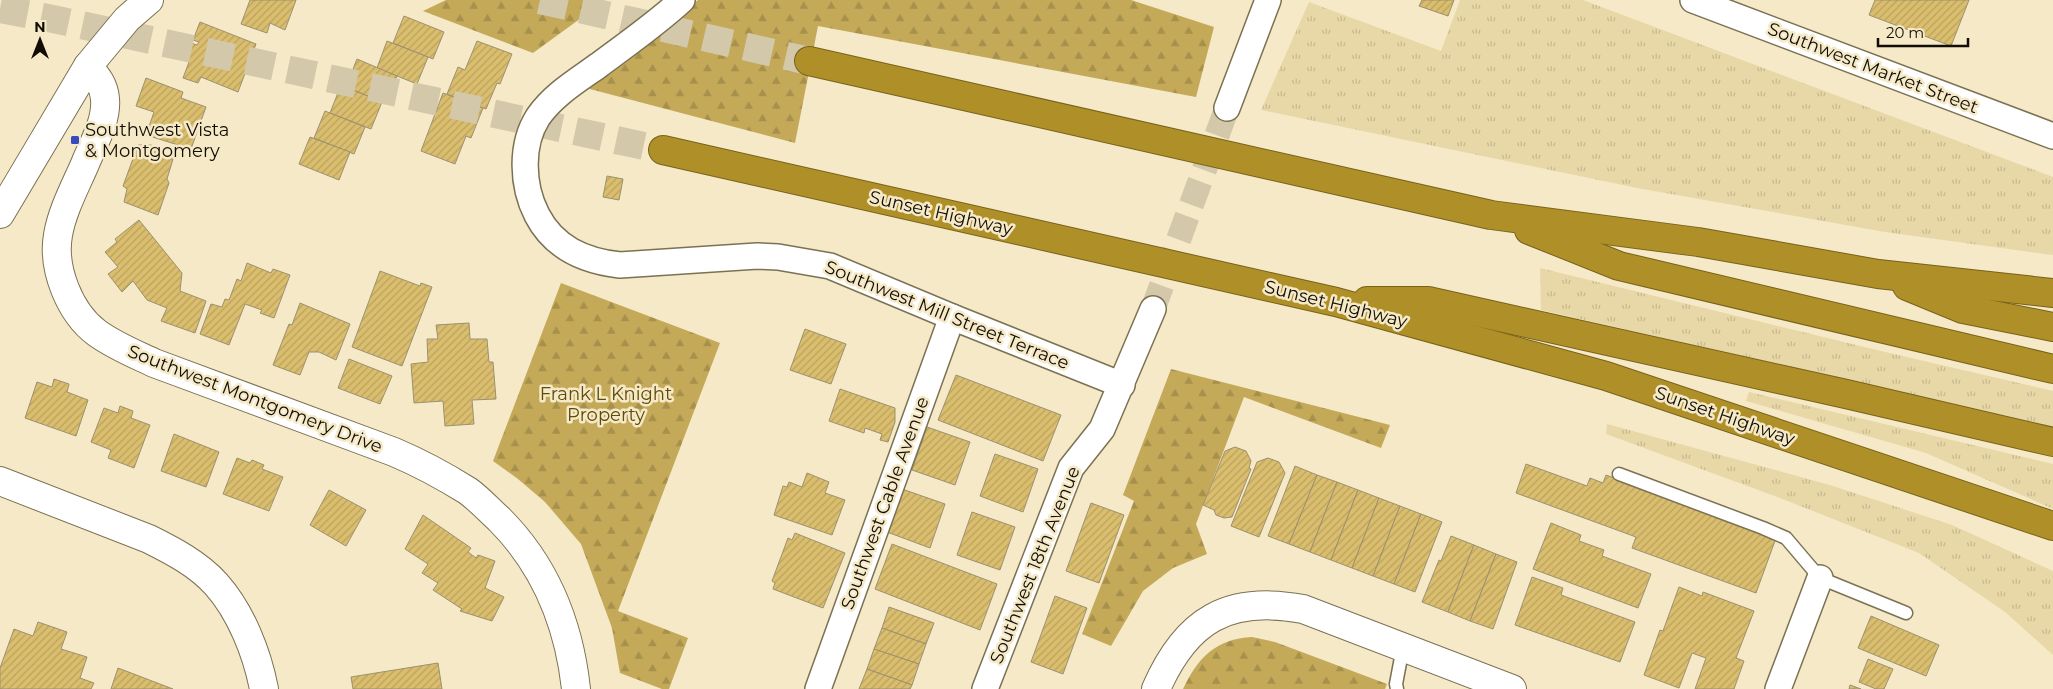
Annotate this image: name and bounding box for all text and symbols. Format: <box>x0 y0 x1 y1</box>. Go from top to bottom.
north arrow <box>15 15 65 65</box>
scale bar <box>1878 15 1968 47</box>
text: N <box>34 18 46 36</box>
street label: Southwest Market Street <box>1765 18 1981 118</box>
text: 20 m <box>1886 23 1924 42</box>
place label: Southwest Vista & Montgomery <box>85 119 229 162</box>
marker: Southwest Vista & Montgomery <box>69 134 81 146</box>
street label: Sunset Highway <box>867 186 1015 240</box>
street label: Southwest Mill Street Terrace <box>822 256 1073 374</box>
street label: Sunset Highway <box>1262 276 1410 332</box>
street label: Southwest Montgomery Drive <box>125 340 386 458</box>
street label: Sunset Highway <box>1652 382 1798 450</box>
park label: Frank L Knight Property <box>540 383 672 426</box>
street label: Southwest Cable Avenue <box>836 394 934 612</box>
street label: Southwest 18th Avenue <box>985 463 1085 667</box>

